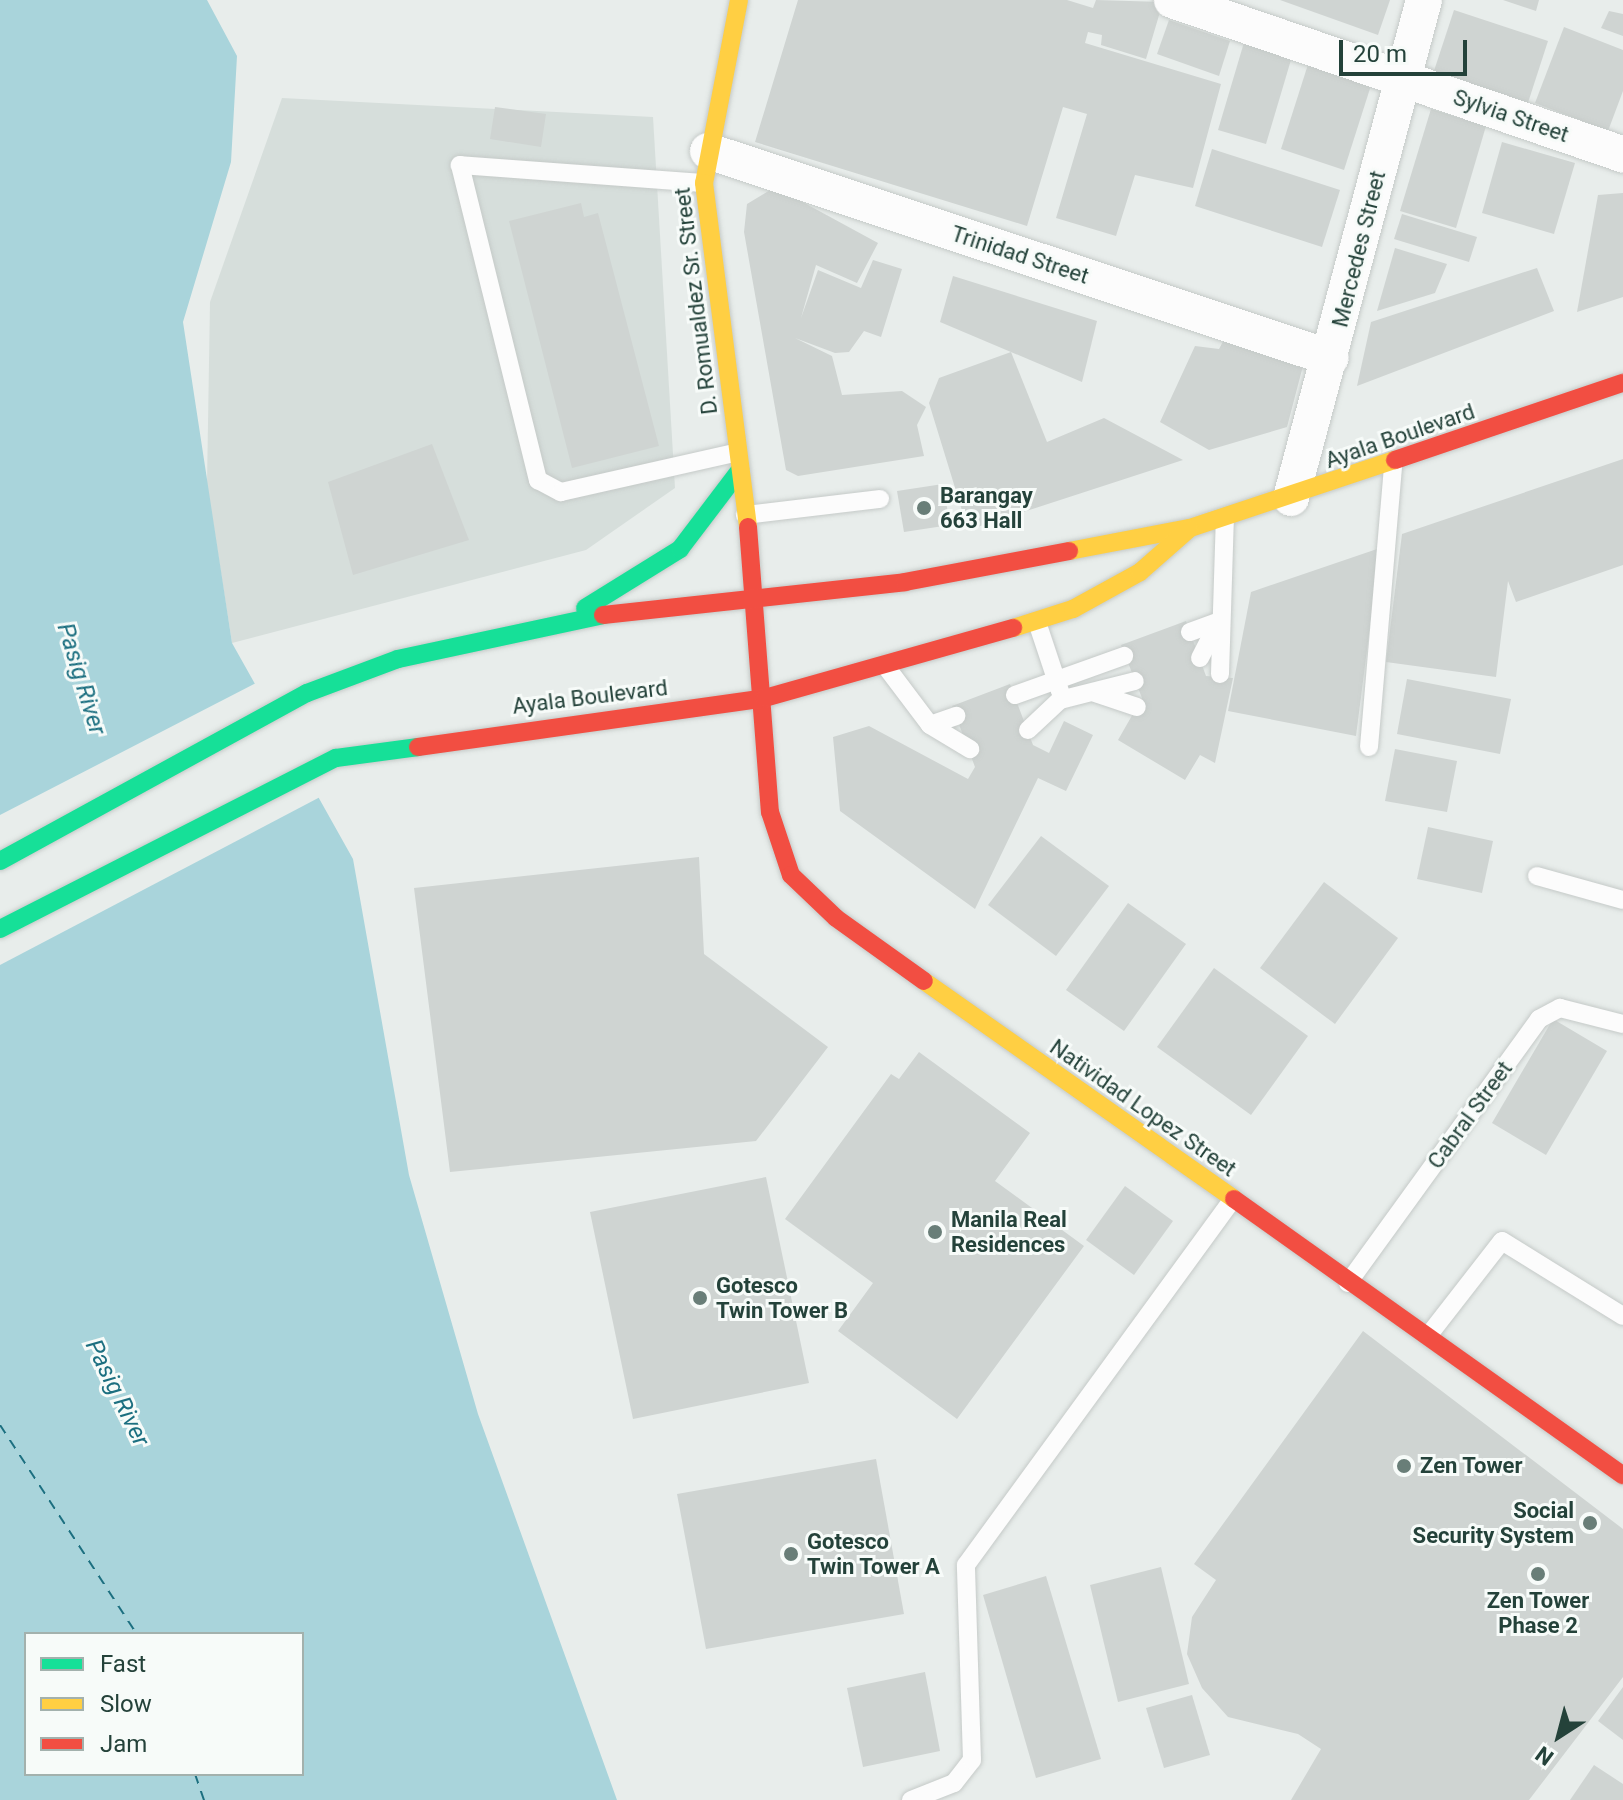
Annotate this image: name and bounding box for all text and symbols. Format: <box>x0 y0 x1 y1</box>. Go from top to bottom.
scale bar <box>1343 24 1471 74</box>
text: 20 m <box>1353 40 1407 68</box>
street label: Sylvia Street <box>1450 84 1572 148</box>
street label: Mercedes Street <box>1327 168 1391 330</box>
street label: D. Romualdez Sr. Street <box>669 186 723 416</box>
street label: Trinidad Street <box>948 220 1092 290</box>
street label: Ayala Boulevard <box>1322 398 1478 474</box>
place label: Barangay 663 Hall <box>940 482 1033 534</box>
marker: Barangay 663 Hall <box>915 499 933 517</box>
water label: Pasig River <box>50 620 112 738</box>
street label: Ayala Boulevard <box>511 674 669 720</box>
street label: Natividad Lopez Street <box>1045 1034 1241 1182</box>
street label: Cabral Street <box>1422 1056 1518 1174</box>
place label: Manila Real Residences <box>951 1206 1067 1258</box>
marker: Manila Real Residences <box>926 1223 944 1241</box>
place label: Gotesco Twin Tower B <box>716 1272 849 1324</box>
marker: Gotesco Twin Tower B <box>691 1289 709 1307</box>
water label: Pasig River <box>79 1335 155 1451</box>
place label: Zen Tower <box>1420 1453 1523 1479</box>
marker: Zen Tower <box>1395 1457 1413 1475</box>
place label: Social Security System <box>1413 1497 1574 1548</box>
marker: Social Security System <box>1581 1514 1599 1532</box>
place label: Gotesco Twin Tower A <box>807 1528 940 1580</box>
marker: Gotesco Twin Tower A <box>782 1545 800 1563</box>
marker: Zen Tower Phase 2 <box>1529 1565 1547 1583</box>
place label: Zen Tower Phase 2 <box>1486 1587 1590 1638</box>
legend <box>24 1632 304 1776</box>
text: Fast <box>100 1650 146 1678</box>
text: Slow <box>100 1690 152 1718</box>
north arrow <box>1519 1696 1599 1776</box>
text: Jam <box>100 1730 147 1758</box>
text: N <box>1531 1741 1558 1770</box>

